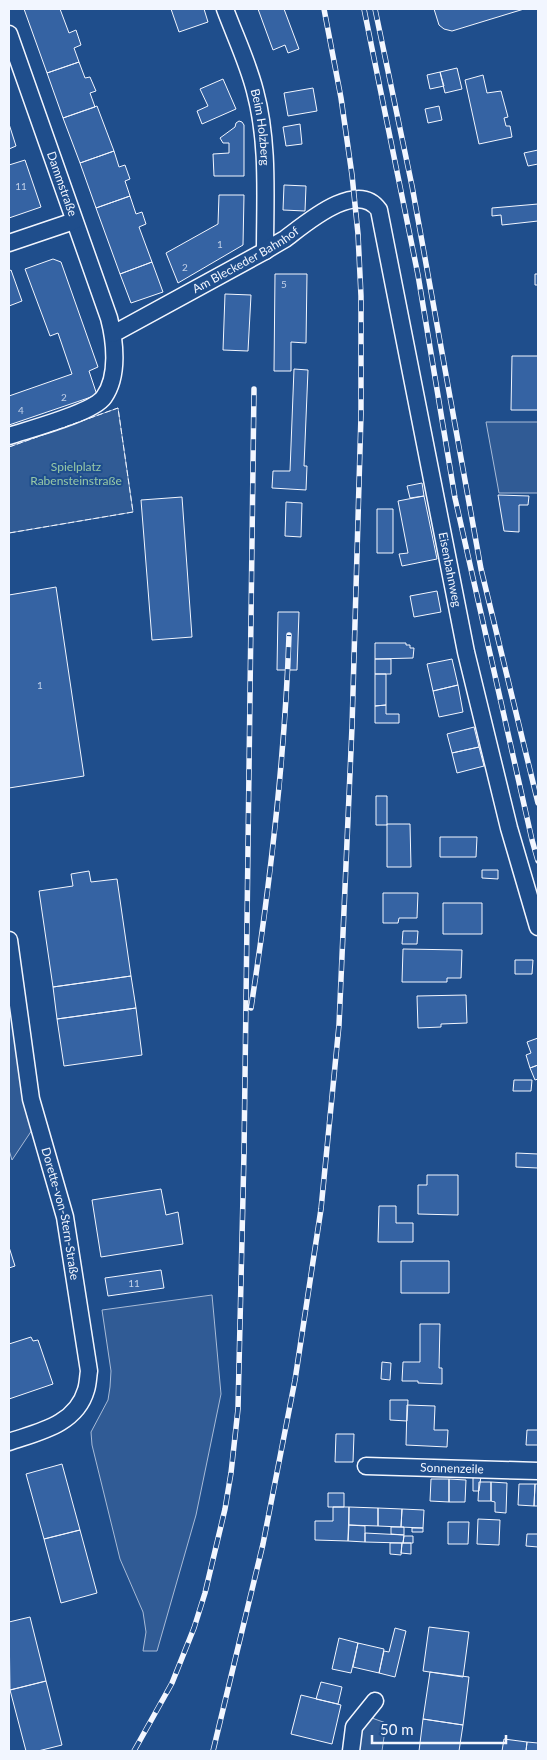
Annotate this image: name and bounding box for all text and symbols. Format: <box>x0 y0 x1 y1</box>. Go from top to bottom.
street label: Beim Holzberg <box>248 87 273 166</box>
street label: Dammstraße <box>44 149 81 218</box>
house number: 11 <box>15 180 27 192</box>
street label: Am Bleckeder Bahnhof <box>190 223 302 296</box>
house number: 1 <box>217 238 223 250</box>
house number: 2 <box>182 261 188 273</box>
house number: 5 <box>281 278 287 290</box>
house number: 2 <box>61 391 67 403</box>
house number: 4 <box>18 404 24 416</box>
park label: Spielplatz Rabensteinstraße <box>30 459 122 488</box>
street label: Eisenbahnweg <box>436 531 465 608</box>
house number: 1 <box>37 679 43 691</box>
street label: Dorette-von-Stern-Straße <box>38 1145 83 1281</box>
house number: 11 <box>128 1277 140 1289</box>
street label: Sonnenzeile <box>420 1460 484 1476</box>
scale bar <box>372 1712 506 1744</box>
text: 50 m <box>380 1720 414 1738</box>

